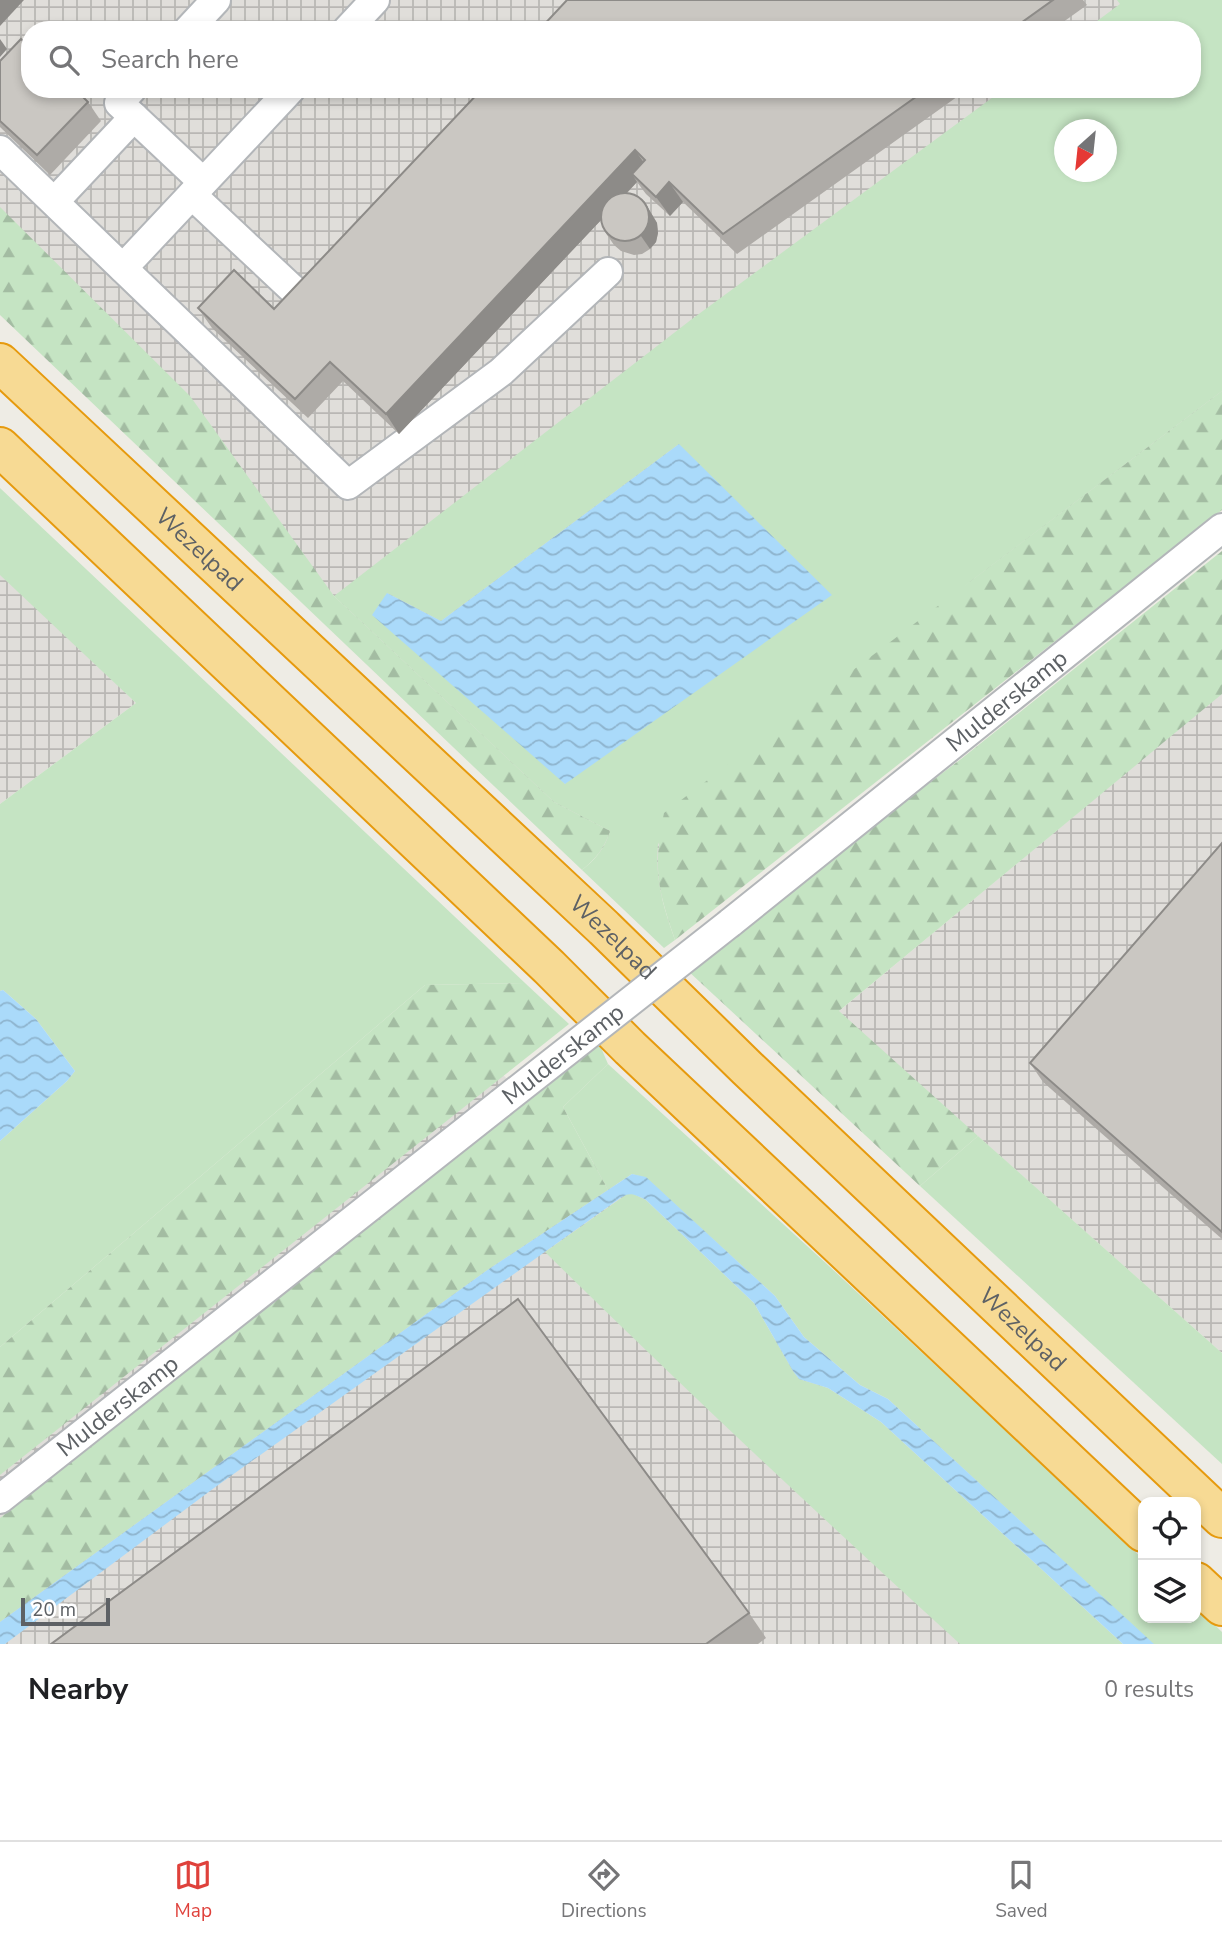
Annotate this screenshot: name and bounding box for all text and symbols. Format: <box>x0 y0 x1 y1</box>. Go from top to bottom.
search box <box>21 21 1201 98</box>
icon: search <box>45 41 83 79</box>
text: Search here <box>101 42 239 77</box>
north arrow <box>1054 119 1117 182</box>
street label: Wezelpad <box>149 501 250 598</box>
street label: Mulderskamp <box>940 642 1074 759</box>
street label: Wezelpad <box>563 888 663 987</box>
street label: Mulderskamp <box>495 996 631 1112</box>
street label: Wezelpad <box>972 1280 1073 1378</box>
street label: Mulderskamp <box>50 1348 185 1464</box>
map controls <box>1138 1497 1201 1623</box>
button: locate <box>1138 1497 1201 1560</box>
button: layers <box>1138 1560 1201 1623</box>
scale bar <box>21 1595 110 1627</box>
text: 20 m <box>32 1597 76 1623</box>
text: Nearby <box>28 1669 128 1710</box>
text: 0 results <box>1104 1674 1194 1705</box>
tab: Map <box>174 1856 212 1924</box>
tab: Directions <box>561 1856 647 1924</box>
tab: Saved <box>995 1856 1048 1924</box>

